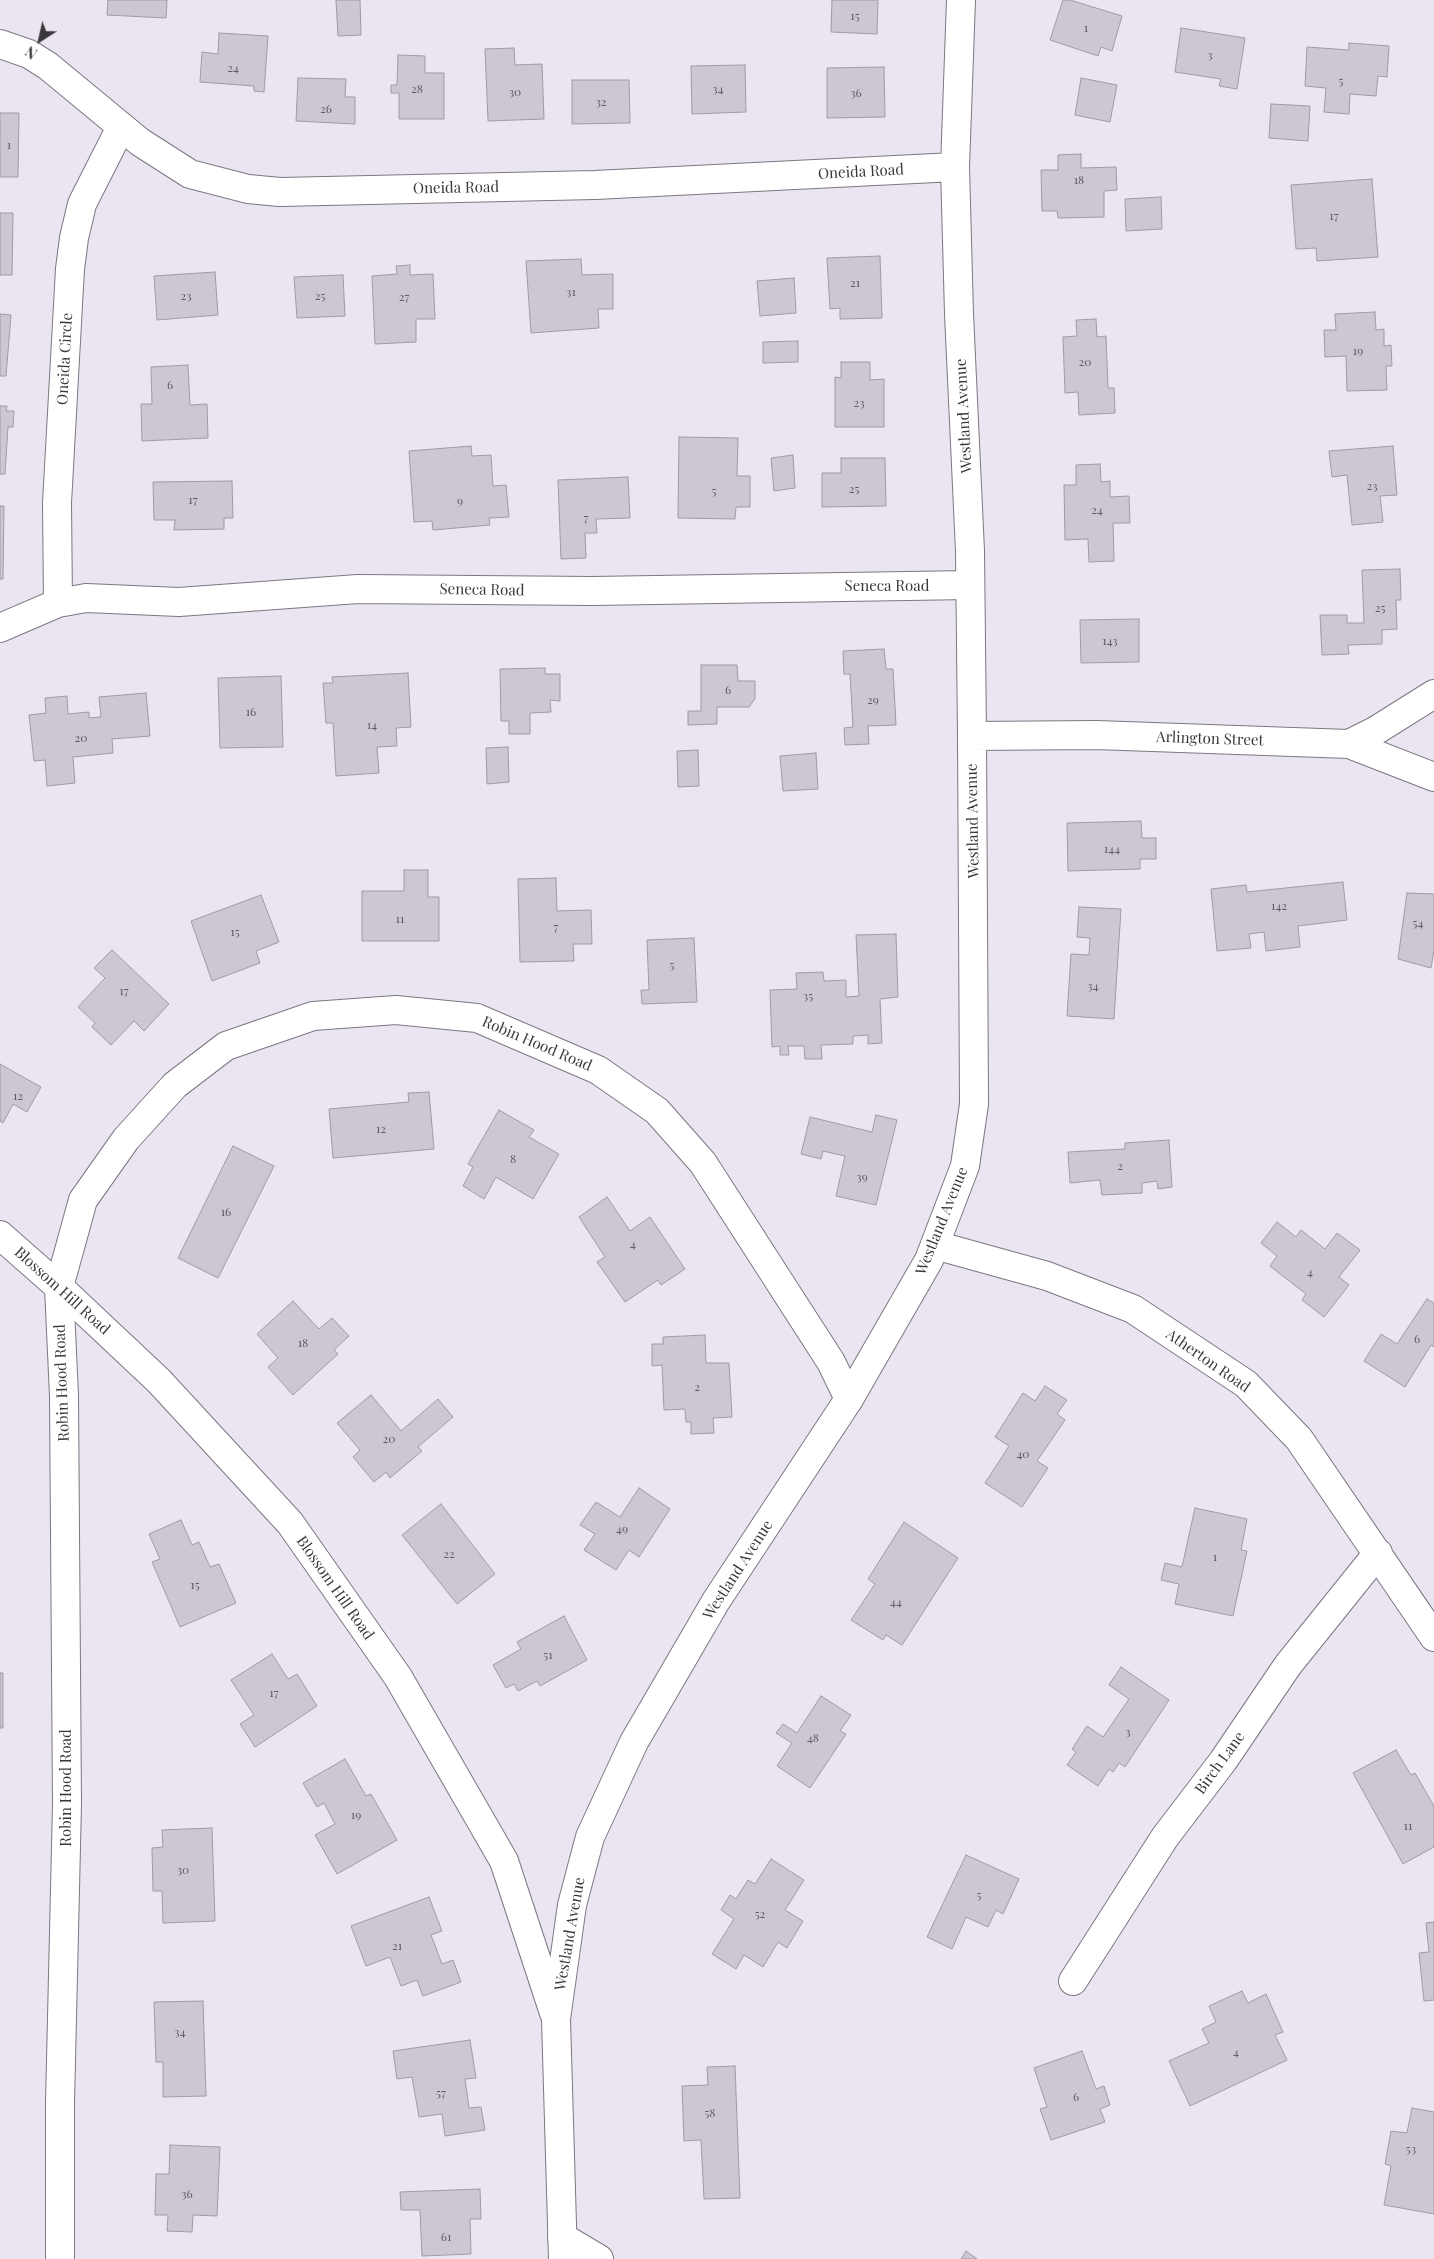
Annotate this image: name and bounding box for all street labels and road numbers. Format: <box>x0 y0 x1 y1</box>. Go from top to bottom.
street label: Oneida Road <box>818 161 904 183</box>
street label: Oneida Road <box>413 178 499 198</box>
street label: Oneida Circle <box>54 313 76 405</box>
street label: Westland Avenue <box>952 358 976 474</box>
street label: Seneca Road <box>845 577 929 595</box>
street label: Seneca Road <box>439 580 525 600</box>
street label: Arlington Street <box>1156 728 1264 750</box>
street label: Westland Avenue <box>963 763 983 879</box>
street label: Robin Hood Road <box>479 1013 595 1075</box>
street label: Westland Avenue <box>912 1164 972 1278</box>
street label: Blossom Hill Road <box>10 1243 114 1339</box>
street label: Robin Hood Road <box>51 1324 73 1442</box>
street label: Atherton Road <box>1163 1325 1253 1397</box>
street label: Westland Avenue <box>699 1517 777 1623</box>
street label: Blossom Hill Road <box>293 1533 377 1643</box>
street label: Birch Lane <box>1191 1728 1249 1798</box>
street label: Robin Hood Road <box>57 1729 75 1847</box>
street label: Westland Avenue <box>551 1876 589 1992</box>

